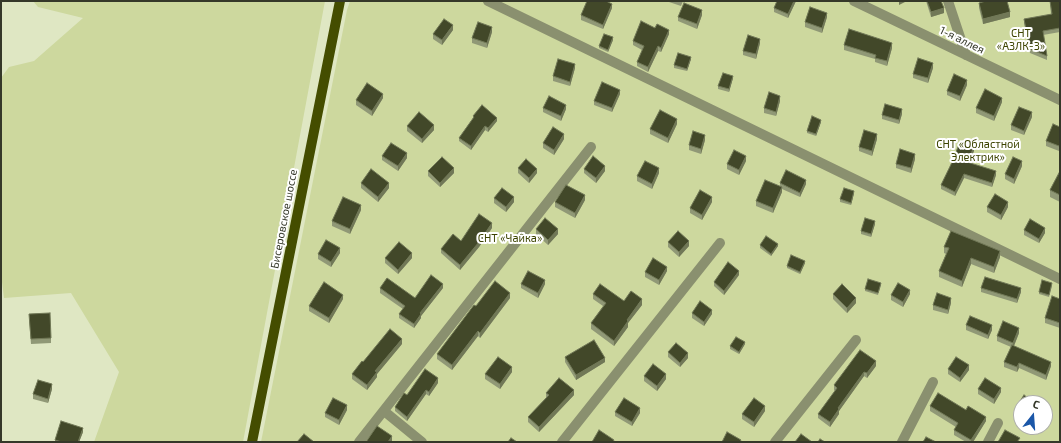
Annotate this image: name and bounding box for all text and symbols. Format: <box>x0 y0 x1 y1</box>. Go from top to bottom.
street label: 1-я аллея <box>937 24 987 56</box>
park label: СНТ «АЗЛК-3» <box>997 26 1045 52</box>
park label: СНТ «Областной Электрик» <box>936 137 1020 163</box>
street label: Бисеровское шоссе <box>268 168 300 270</box>
park label: СНТ «Чайка» <box>478 231 542 245</box>
north arrow <box>1013 395 1053 435</box>
text: С <box>1031 397 1041 411</box>

